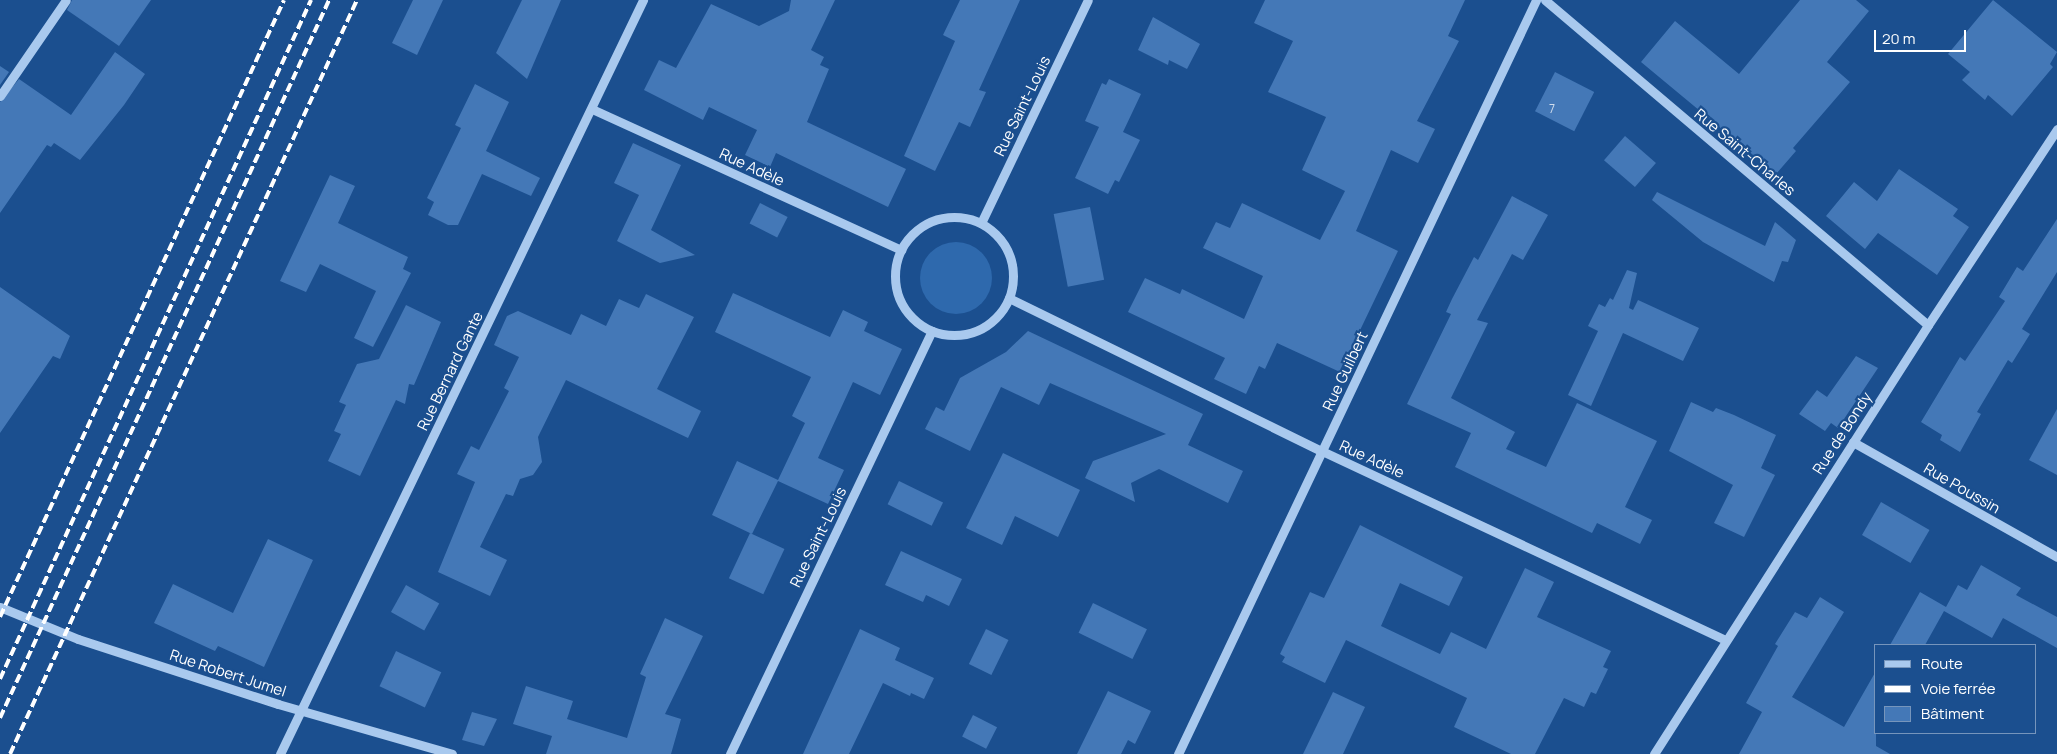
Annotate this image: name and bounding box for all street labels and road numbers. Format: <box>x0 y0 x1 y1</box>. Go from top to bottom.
street label: Rue Saint-Louis <box>990 53 1054 159</box>
street label: Rue Saint-Charles <box>1691 105 1799 199</box>
street label: Rue Adèle <box>717 144 787 190</box>
street label: Rue Bernard Gante <box>413 309 487 433</box>
street label: Rue Guilbert <box>1319 328 1371 414</box>
street label: Rue de Bondy <box>1809 388 1875 478</box>
street label: Rue Adèle <box>1337 436 1407 482</box>
street label: Rue Poussin <box>1921 459 2003 517</box>
street label: Rue Saint-Louis <box>786 484 850 590</box>
street label: Rue Robert Jumel <box>168 646 288 700</box>

